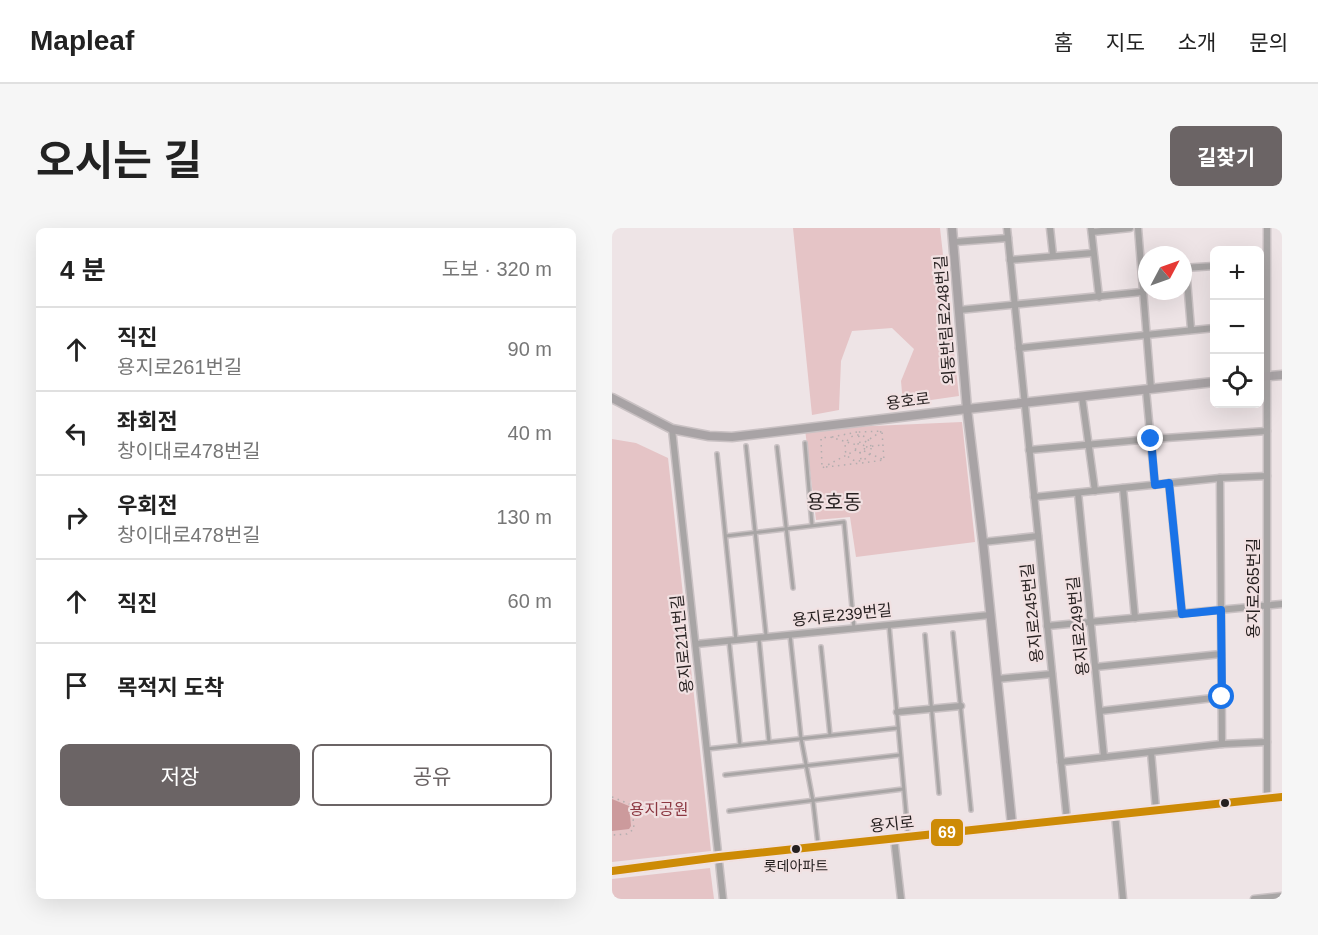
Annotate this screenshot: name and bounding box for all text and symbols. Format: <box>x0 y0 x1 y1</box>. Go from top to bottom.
text: Mapleaf <box>30 25 134 56</box>
text: 홈 <box>1054 31 1073 54</box>
text: 지도 <box>1106 31 1145 54</box>
text: 소개 <box>1178 31 1216 54</box>
text: 문의 <box>1249 31 1288 54</box>
button: 길찾기 <box>1170 126 1282 186</box>
text: 오시는 길 <box>36 137 202 184</box>
north arrow <box>1138 246 1192 300</box>
map controls <box>1210 246 1264 408</box>
button: + <box>1210 246 1264 300</box>
text: 4 분 <box>60 255 106 285</box>
street label: 외동반림로248번길 <box>932 255 958 385</box>
text: 도보 · 320 m <box>442 258 552 280</box>
button: − <box>1210 300 1264 354</box>
text: 직진 <box>117 325 157 350</box>
icon: ahead <box>60 333 93 366</box>
text: 90 m <box>508 338 552 360</box>
button: locate <box>1210 354 1264 408</box>
text: 용지로261번길 <box>117 356 242 378</box>
street label: 용호로 <box>885 390 931 412</box>
text: 좌회전 <box>117 409 178 434</box>
icon: left <box>60 417 93 450</box>
text: 40 m <box>508 422 552 444</box>
route end <box>1137 425 1163 451</box>
text: 창이대로478번길 <box>117 440 261 462</box>
district label: 용호동 <box>806 491 862 513</box>
text: 우회전 <box>117 493 178 518</box>
icon: right <box>60 501 93 534</box>
text: 130 m <box>496 506 552 528</box>
text: 창이대로478번길 <box>117 524 261 546</box>
street label: 용지로265번길 <box>1245 538 1262 638</box>
street label: 용지로245번길 <box>1018 562 1046 664</box>
street label: 용지로249번길 <box>1064 575 1092 677</box>
icon: ahead <box>60 585 93 618</box>
text: 60 m <box>508 590 552 612</box>
text: 직진 <box>117 591 157 616</box>
street label: 용지로211번길 <box>668 594 696 694</box>
street label: 용지로239번길 <box>791 601 893 629</box>
icon: arrive <box>60 669 93 702</box>
text: 목적지 도착 <box>117 675 224 700</box>
route start <box>1208 683 1234 709</box>
button: 저장 <box>60 744 300 806</box>
button: 공유 <box>312 744 552 806</box>
unlabelled marker <box>1219 797 1231 809</box>
park label: 용지공원 <box>630 801 688 818</box>
street label: 용지로 <box>869 813 915 835</box>
line badge: 69 <box>930 818 964 847</box>
text: 69 <box>938 824 956 841</box>
marker: 롯데아파트 <box>790 843 802 855</box>
place label: 롯데아파트 <box>764 858 828 874</box>

